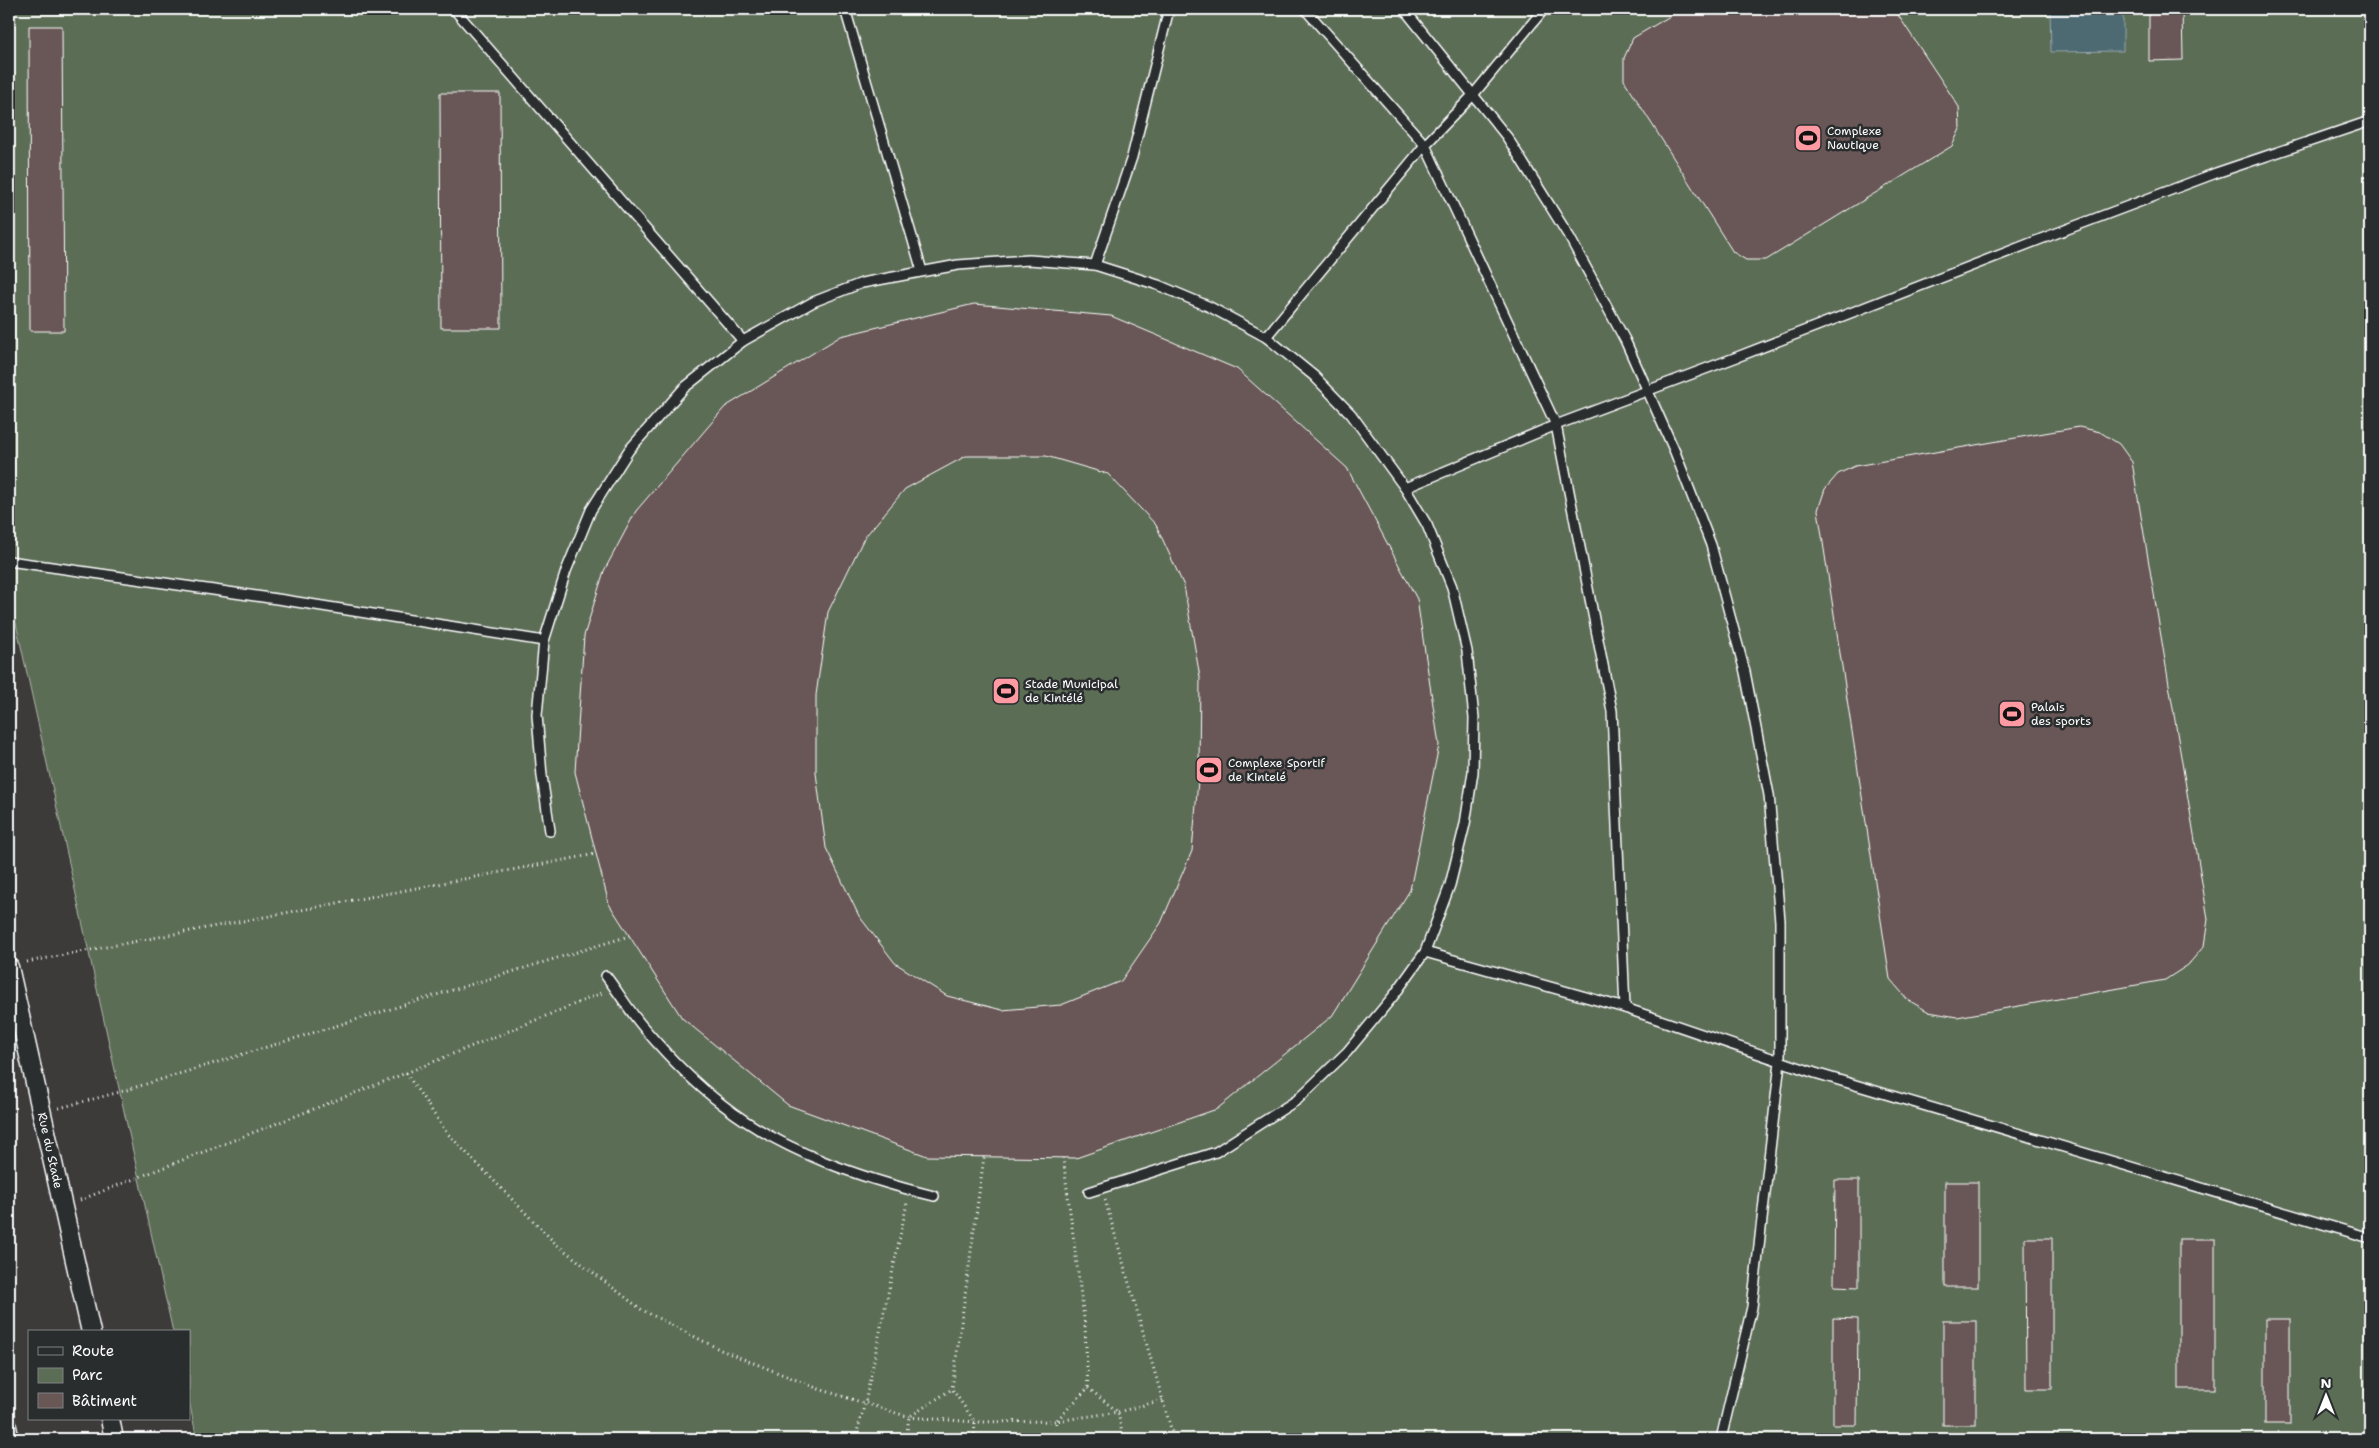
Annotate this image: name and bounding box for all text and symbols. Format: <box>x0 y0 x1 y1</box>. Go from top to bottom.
sports icon: Complexe Nautique <box>1793 123 1823 153</box>
place label: Complexe Nautique <box>1827 123 1882 153</box>
sports icon: Stade Municipal de Kintélé <box>991 676 1021 706</box>
place label: Stade Municipal de Kintélé <box>1025 676 1118 706</box>
sports icon: Palais des sports <box>1997 699 2027 729</box>
place label: Palais des sports <box>2031 699 2091 729</box>
sports icon: Complexe Sportif de Kintelé <box>1194 755 1224 785</box>
place label: Complexe Sportif de Kintelé <box>1228 755 1326 785</box>
street label: Rue du Stade <box>34 1111 67 1190</box>
legend <box>28 1330 190 1420</box>
text: Route <box>72 1341 114 1361</box>
text: Parc <box>72 1365 103 1385</box>
north arrow <box>2302 1370 2352 1420</box>
text: N <box>2320 1374 2332 1392</box>
text: Bâtiment <box>72 1391 137 1411</box>

